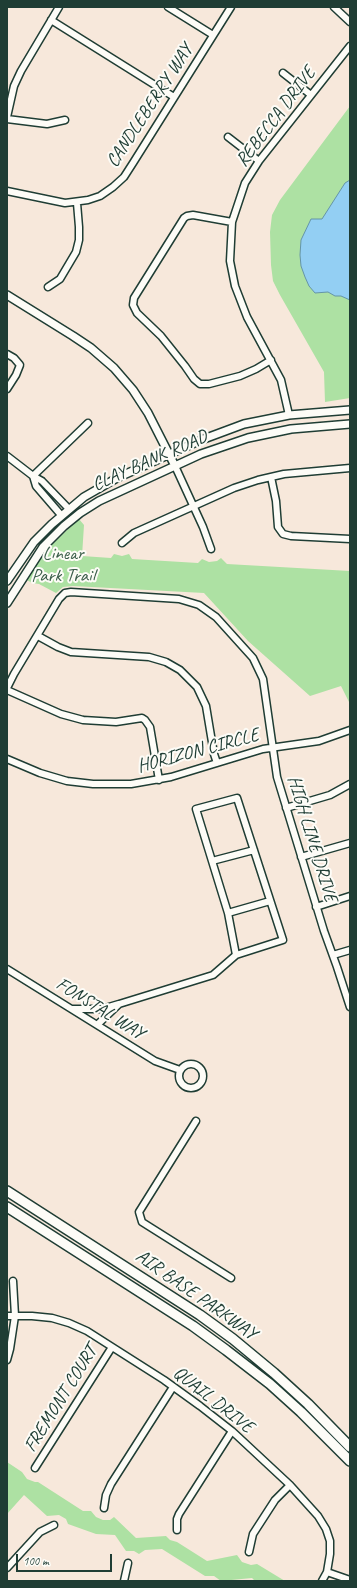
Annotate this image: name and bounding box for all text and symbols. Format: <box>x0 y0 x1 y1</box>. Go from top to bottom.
street label: CANDLEBERRY WAY <box>102 40 198 172</box>
street label: REBECCA DRIVE <box>231 63 321 171</box>
street label: CLAY BANK ROAD <box>89 425 211 497</box>
park label: Linear Park Trail <box>31 543 95 587</box>
street label: HORIZON CIRCLE <box>135 724 261 778</box>
street label: HIGH LINE DRIVE <box>282 773 342 905</box>
street label: FONSTAL WAY <box>52 973 148 1045</box>
street label: AIR BASE PARKWAY <box>131 1245 261 1345</box>
street label: FREMONT COURT <box>19 1342 103 1456</box>
street label: QUAIL DRIVE <box>168 1361 258 1439</box>
scale bar <box>18 1546 114 1572</box>
text: 100 m <box>23 1553 49 1569</box>

